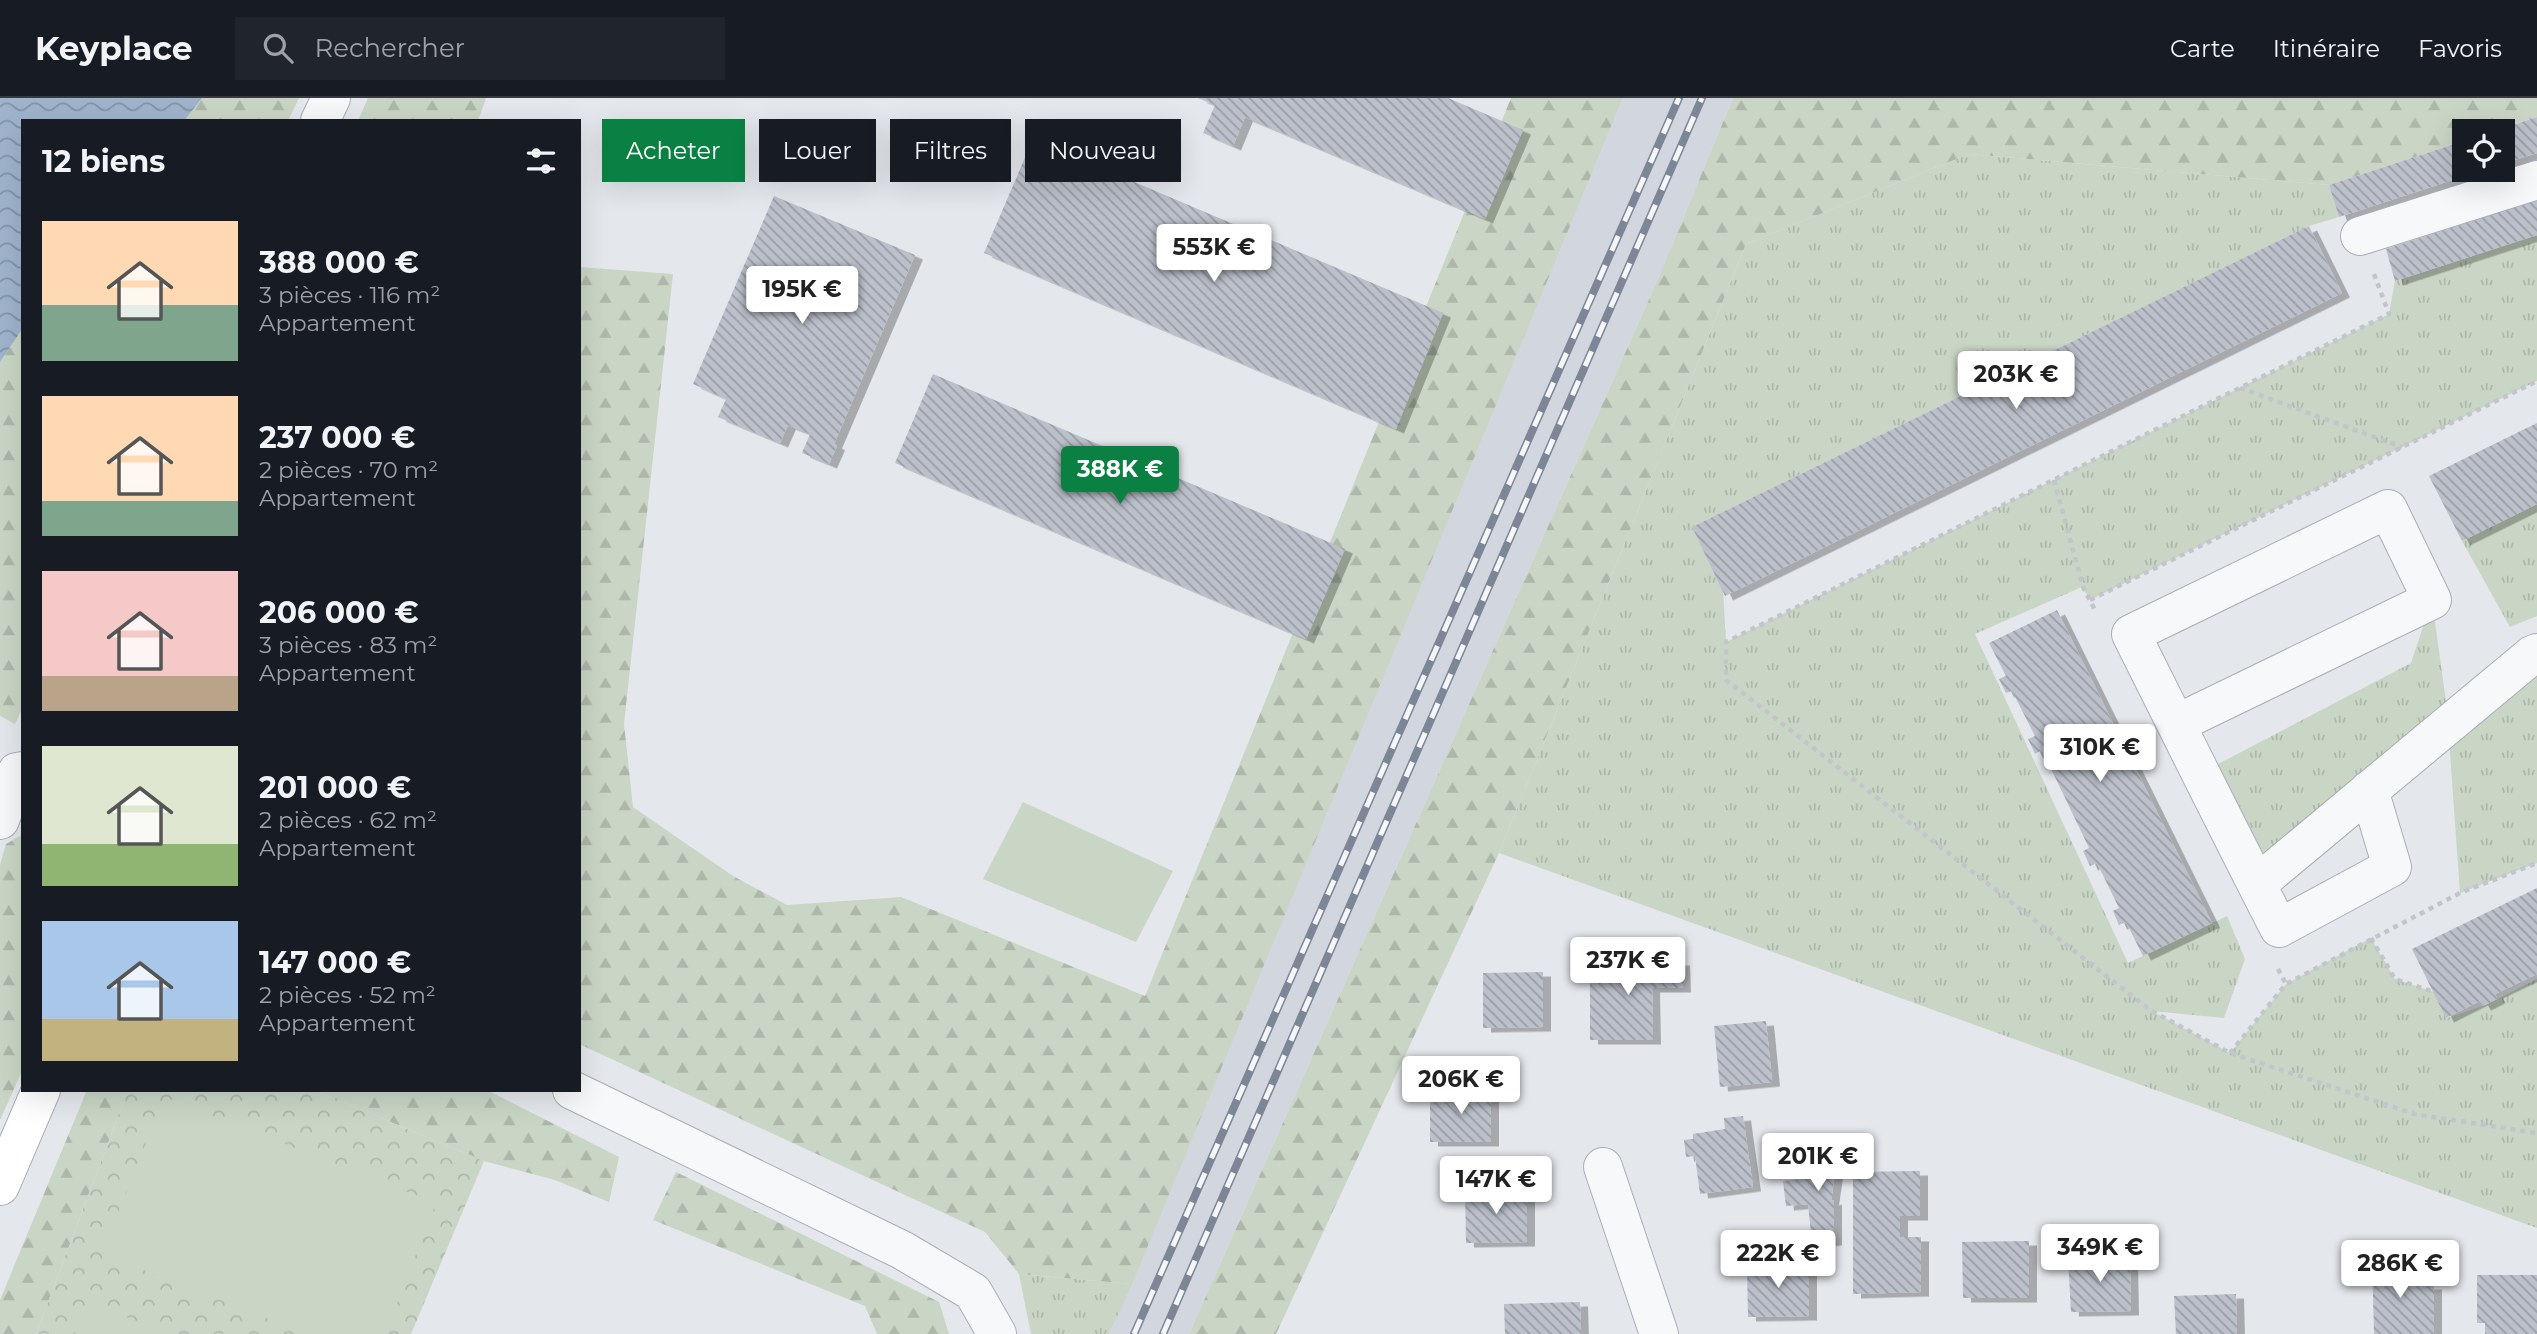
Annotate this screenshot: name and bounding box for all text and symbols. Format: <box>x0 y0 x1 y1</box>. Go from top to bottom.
search box <box>235 17 725 80</box>
text: Keyplace <box>35 28 193 68</box>
icon: search <box>259 29 297 67</box>
text: Rechercher <box>315 32 465 64</box>
text: Carte <box>2170 34 2235 63</box>
text: Itinéraire <box>2273 34 2380 63</box>
text: Favoris <box>2418 34 2502 63</box>
chip: Acheter <box>602 119 745 182</box>
chip: Louer <box>759 119 876 182</box>
chip: Filtres <box>890 119 1011 182</box>
chip: Nouveau <box>1025 119 1181 182</box>
map controls <box>2452 119 2515 182</box>
button: locate <box>2452 119 2515 182</box>
icon: filters <box>522 142 560 180</box>
text: 12 biens <box>42 143 165 180</box>
pin: 553K € <box>1157 225 1271 284</box>
text: 553K € <box>1173 233 1255 261</box>
text: 388 000 € <box>259 244 419 281</box>
icon: home <box>98 249 182 333</box>
pin: 195K € <box>745 266 859 326</box>
text: 195K € <box>762 275 842 303</box>
text: 3 pièces · 116 m² <box>259 281 440 309</box>
text: Appartement <box>259 309 416 337</box>
pin: 203K € <box>1959 352 2073 411</box>
text: 203K € <box>1974 360 2058 388</box>
text: 237 000 € <box>259 419 415 456</box>
icon: home <box>98 424 182 508</box>
pin: 388K € <box>1063 446 1177 506</box>
text: 388K € <box>1077 455 1163 483</box>
text: 2 pièces · 70 m² <box>259 456 438 484</box>
text: Appartement <box>259 484 416 512</box>
text: 206 000 € <box>259 594 419 631</box>
icon: home <box>98 599 182 683</box>
text: 3 pièces · 83 m² <box>259 631 437 659</box>
text: Appartement <box>259 659 416 687</box>
pin: 310K € <box>2043 724 2157 784</box>
text: 310K € <box>2060 733 2140 761</box>
text: 201 000 € <box>259 769 411 806</box>
icon: home <box>98 774 182 858</box>
text: 2 pièces · 62 m² <box>259 806 437 834</box>
text: Appartement <box>259 834 416 862</box>
pin: 237K € <box>1571 937 1685 997</box>
text: 147 000 € <box>259 944 411 981</box>
text: 237K € <box>1586 946 1670 974</box>
icon: home <box>98 949 182 1033</box>
text: 2 pièces · 52 m² <box>259 981 436 1009</box>
text: Appartement <box>259 1009 416 1037</box>
pin: 206K € <box>1404 1056 1518 1116</box>
text: 206K € <box>1418 1065 1504 1093</box>
pin: 201K € <box>1761 1134 1875 1193</box>
text: 201K € <box>1778 1142 1858 1170</box>
pin: 147K € <box>1439 1156 1553 1216</box>
text: 147K € <box>1456 1165 1536 1193</box>
pin: 349K € <box>2043 1224 2157 1284</box>
pin: 222K € <box>1721 1230 1835 1290</box>
text: 349K € <box>2057 1233 2143 1261</box>
text: 222K € <box>1737 1239 1819 1267</box>
pin: 286K € <box>2343 1240 2457 1300</box>
text: 286K € <box>2357 1249 2443 1277</box>

